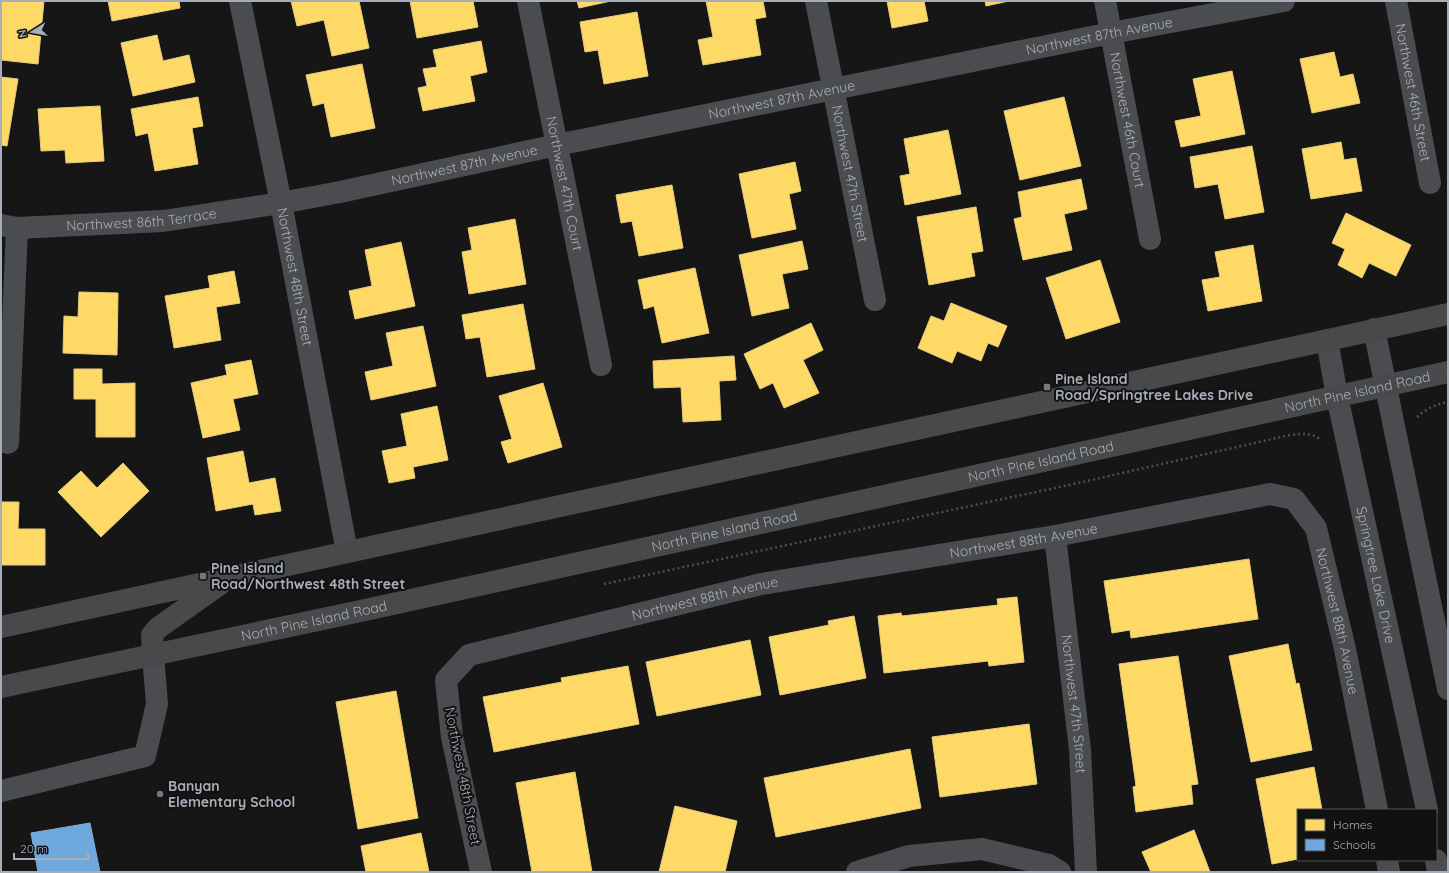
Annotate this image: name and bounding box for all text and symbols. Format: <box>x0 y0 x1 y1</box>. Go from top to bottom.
north arrow <box>12 12 52 52</box>
street label: Northwest 87th Avenue <box>1024 13 1174 59</box>
street label: Northwest 46th Street <box>1391 22 1435 163</box>
text: N <box>15 29 30 39</box>
street label: Northwest 46th Court <box>1106 51 1149 189</box>
street label: Northwest 87th Avenue <box>707 76 857 123</box>
street label: Northwest 47th Street <box>828 104 872 244</box>
street label: Northwest 47th Court <box>542 115 587 252</box>
street label: Northwest 87th Avenue <box>389 140 539 190</box>
street label: Northwest 86th Terrace <box>66 204 218 235</box>
street label: Northwest 48th Street <box>273 206 317 347</box>
street label: North Pine Island Road <box>1283 367 1432 417</box>
place label: Pine Island Road/Springtree Lakes Drive <box>1055 370 1253 404</box>
marker: Pine Island Road/Springtree Lakes Drive <box>1042 382 1052 392</box>
street label: North Pine Island Road <box>966 437 1115 486</box>
street label: Springtree Lake Drive <box>1352 505 1400 645</box>
street label: North Pine Island Road <box>650 506 799 556</box>
street label: Northwest 88th Avenue <box>948 519 1099 562</box>
street label: Northwest 88th Avenue <box>1312 546 1363 696</box>
place label: Pine Island Road/Northwest 48th Street <box>211 559 405 593</box>
marker: Pine Island Road/Northwest 48th Street <box>198 571 208 581</box>
street label: Northwest 88th Avenue <box>630 572 779 624</box>
street label: North Pine Island Road <box>239 596 389 645</box>
street label: Northwest 47th Street <box>1058 634 1090 774</box>
street label: Northwest 48th Street <box>441 706 485 847</box>
place label: Banyan Elementary School <box>168 777 295 811</box>
marker: Banyan Elementary School <box>155 789 165 799</box>
legend <box>1297 809 1437 861</box>
text: Homes <box>1333 817 1373 832</box>
scale bar <box>14 835 88 861</box>
text: Schools <box>1333 837 1376 852</box>
text: 20 m <box>20 841 48 856</box>

